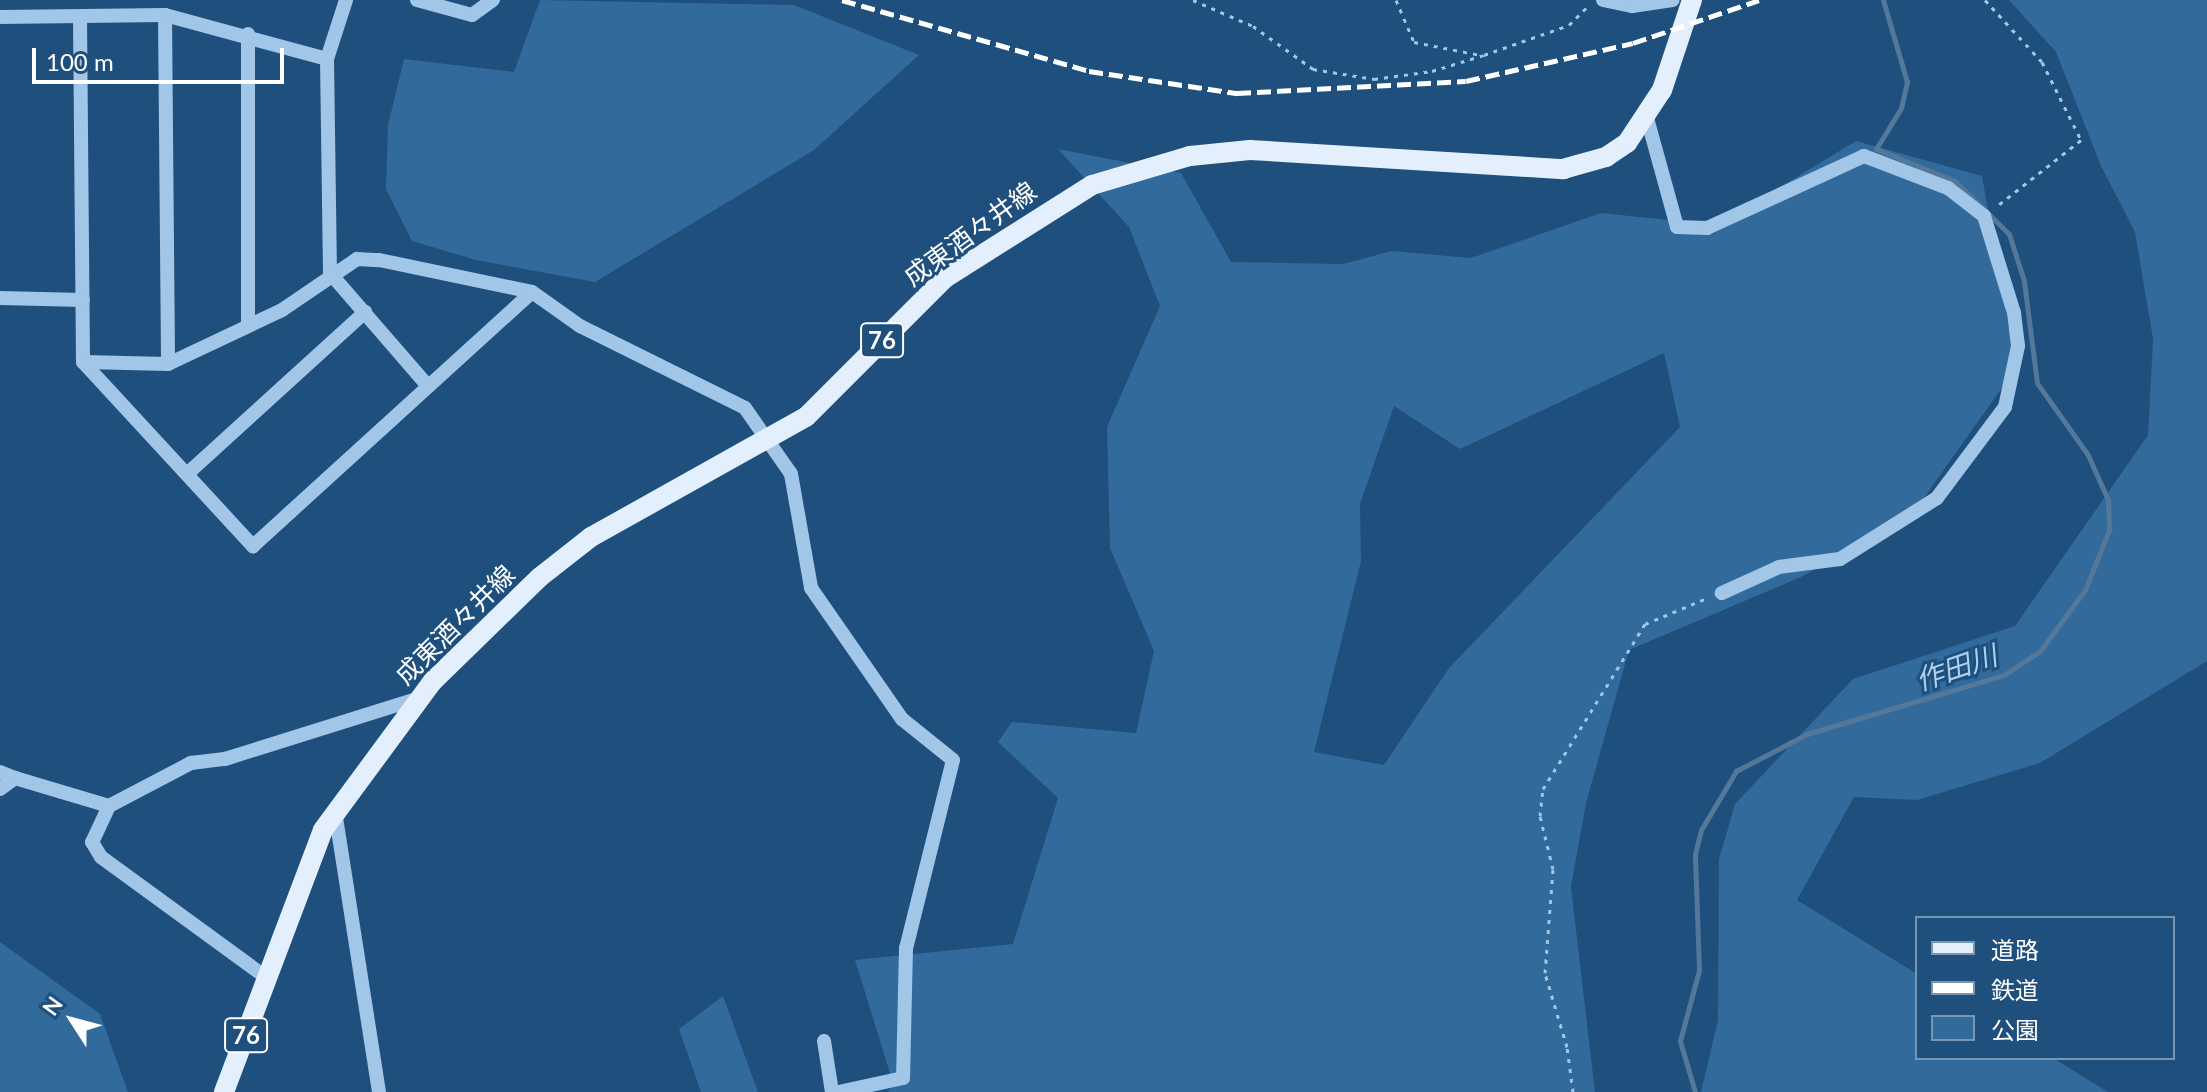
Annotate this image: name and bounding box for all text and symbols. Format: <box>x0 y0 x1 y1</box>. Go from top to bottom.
scale bar <box>36 32 288 82</box>
text: 100 m <box>46 47 114 76</box>
street label: 成東酒々井線 <box>898 176 1042 292</box>
road number: 76 <box>860 320 904 360</box>
street label: 成東酒々井線 <box>389 559 521 691</box>
water label: 作田川 <box>1911 637 2001 697</box>
legend <box>1915 916 2175 1060</box>
text: 道路 <box>1991 935 2039 964</box>
text: 鉄道 <box>1991 975 2039 1004</box>
north arrow <box>32 980 112 1060</box>
text: N <box>36 991 68 1020</box>
road number: 76 <box>224 1015 268 1055</box>
text: 公園 <box>1991 1015 2039 1044</box>

